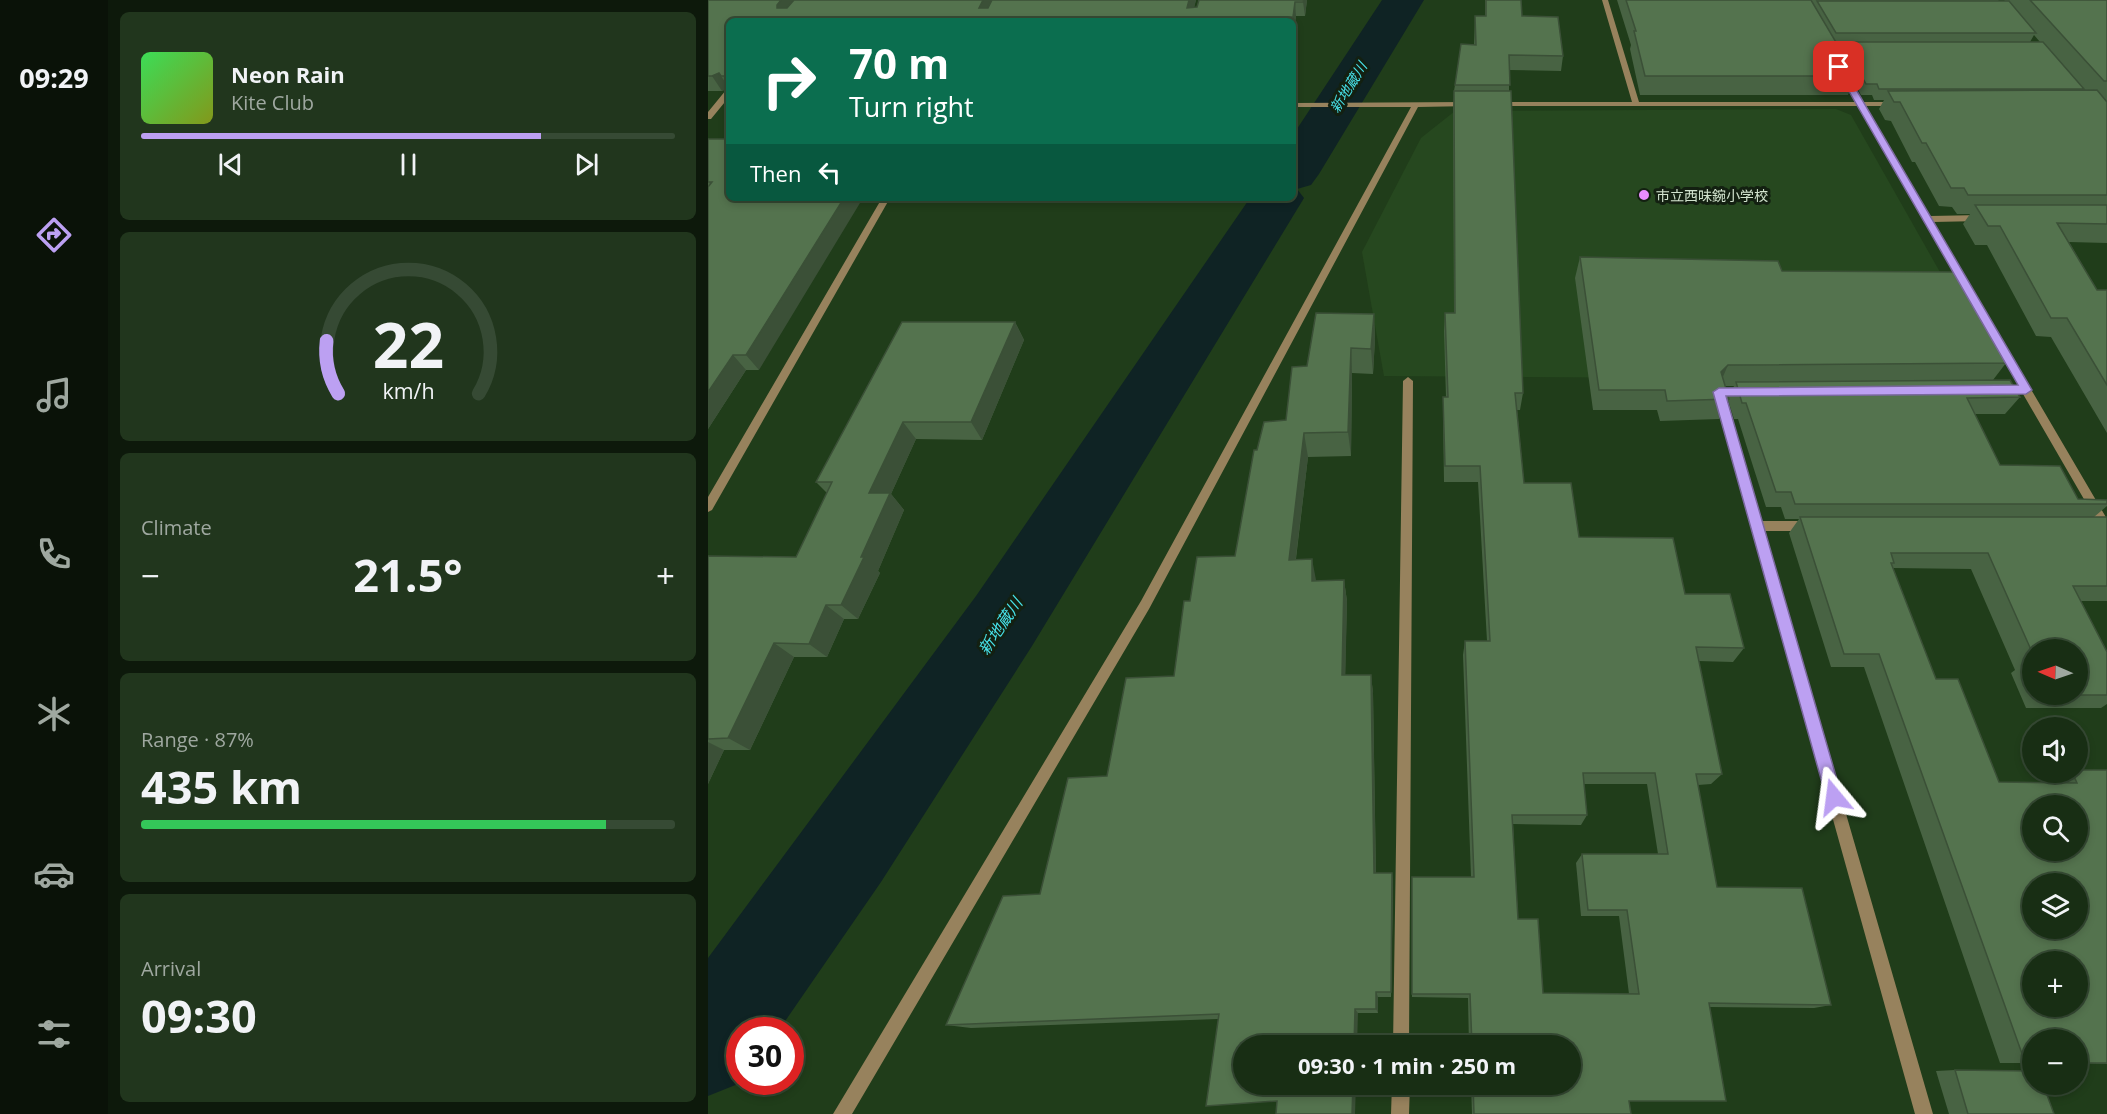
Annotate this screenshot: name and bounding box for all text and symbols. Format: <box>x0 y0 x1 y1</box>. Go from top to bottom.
text: 70 m <box>849 34 949 91</box>
pin <box>1813 41 1864 92</box>
icon: right <box>750 42 828 120</box>
icon: arrive <box>1822 50 1855 83</box>
water label: 新地蔵川 <box>1325 57 1372 116</box>
text: 09:29 <box>19 59 89 96</box>
text: Neon Rain <box>231 59 345 89</box>
text: Turn right <box>849 88 974 125</box>
text: Kite Club <box>231 89 314 116</box>
icon: previous <box>214 148 247 181</box>
icon: pause <box>392 148 425 181</box>
icon: next <box>570 148 603 181</box>
icon: left <box>813 156 846 189</box>
text: Then <box>750 158 801 188</box>
place label: 市立西味鋺小学校 <box>1656 186 1768 205</box>
marker: 市立西味鋺小学校 <box>1637 188 1651 202</box>
icon: directions <box>33 214 75 256</box>
text: 22 <box>372 301 444 386</box>
icon: music <box>33 374 75 416</box>
text: km/h <box>382 376 434 405</box>
text: Climate <box>141 514 212 541</box>
icon: phone <box>33 533 75 575</box>
text: 21.5° <box>353 544 463 605</box>
text: − <box>141 553 160 598</box>
text: + <box>656 553 675 598</box>
water label: 新地蔵川 <box>973 592 1028 659</box>
north arrow <box>2022 639 2088 705</box>
map controls <box>2022 639 2088 1095</box>
icon: climate <box>33 693 75 735</box>
button: sound <box>2022 717 2088 783</box>
text: Range · 87% <box>141 726 254 753</box>
text: 435 km <box>141 756 302 817</box>
position arrow <box>1802 765 1866 829</box>
button: search <box>2022 795 2088 861</box>
icon: car <box>33 853 75 895</box>
button: layers <box>2022 873 2088 939</box>
button: + <box>2022 951 2088 1017</box>
text: Arrival <box>141 955 201 982</box>
text: 09:30 <box>141 985 257 1046</box>
icon: filters <box>33 1013 75 1055</box>
speed limit sign: 30 <box>726 1017 804 1095</box>
button: − <box>2022 1029 2088 1095</box>
text: 09:30 · 1 min · 250 m <box>1298 1050 1516 1080</box>

